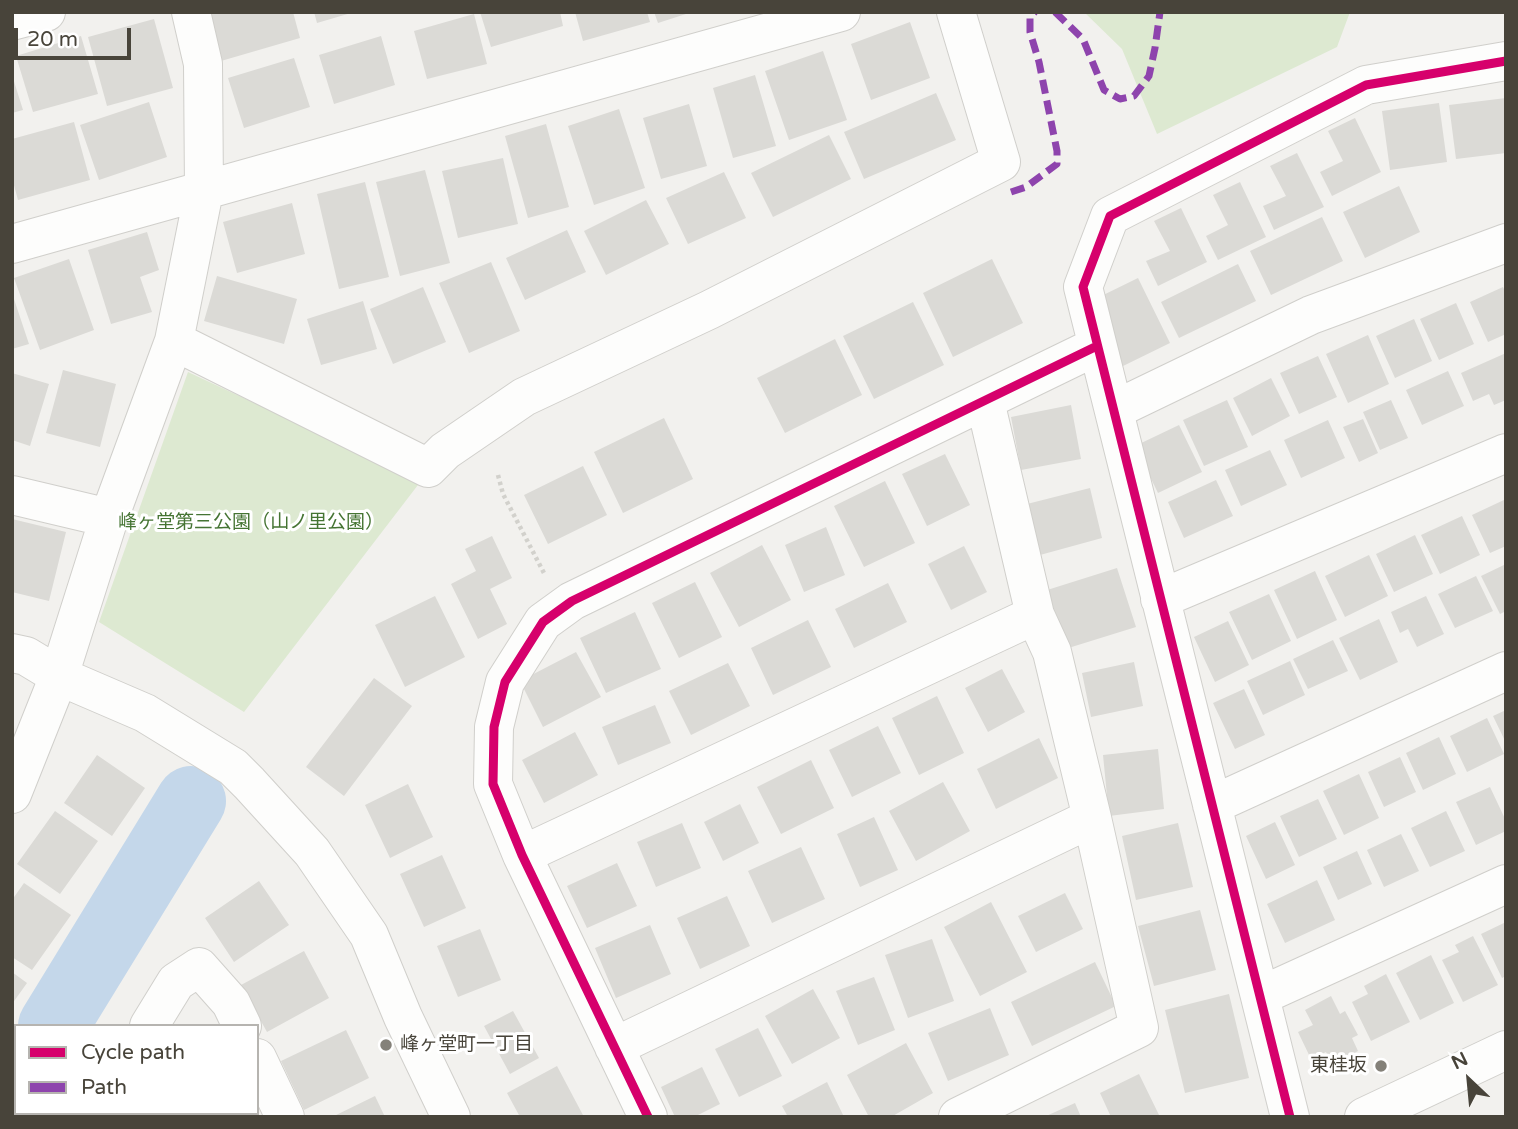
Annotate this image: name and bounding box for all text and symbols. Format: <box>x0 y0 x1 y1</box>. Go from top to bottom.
scale bar <box>18 14 135 58</box>
text: 20 m <box>27 27 78 52</box>
park label: 峰ヶ堂第三公園（山ノ里公園） <box>118 512 384 534</box>
legend <box>14 1024 259 1115</box>
place label: 峰ヶ堂町一丁目 <box>400 1034 533 1056</box>
marker: 峰ヶ堂町一丁目 <box>378 1037 394 1053</box>
text: Cycle path <box>81 1040 185 1065</box>
north arrow <box>1434 1045 1504 1115</box>
text: N <box>1448 1048 1471 1074</box>
place label: 東桂坂 <box>1310 1055 1367 1077</box>
marker: 東桂坂 <box>1373 1058 1389 1074</box>
text: Path <box>81 1075 127 1100</box>

